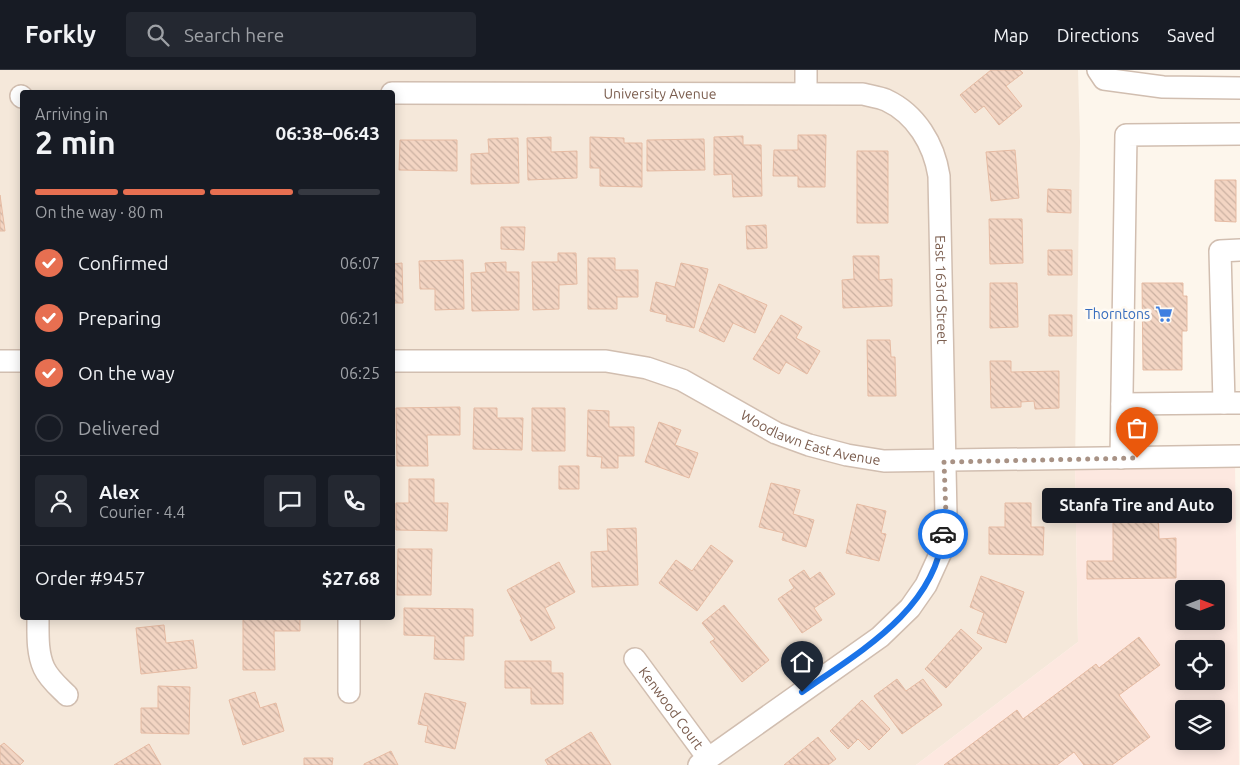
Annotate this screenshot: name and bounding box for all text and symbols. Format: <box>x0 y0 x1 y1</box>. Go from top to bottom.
search box <box>126 12 476 57</box>
text: Forkly <box>25 21 96 48</box>
icon: search <box>144 21 172 49</box>
text: Search here <box>184 24 284 46</box>
text: Map <box>993 25 1029 45</box>
text: Directions <box>1057 25 1139 45</box>
text: Saved <box>1167 25 1215 45</box>
street label: University Avenue <box>603 85 717 102</box>
text: Arriving in <box>35 105 108 123</box>
text: 06:38–06:43 <box>275 122 380 144</box>
text: 2 min <box>35 124 116 160</box>
text: On the way · 80 m <box>35 203 163 221</box>
street label: East 163rd Street <box>932 235 950 345</box>
icon: check <box>35 249 63 277</box>
text: Confirmed <box>78 252 169 274</box>
text: 06:07 <box>340 254 380 272</box>
icon: check <box>35 304 63 332</box>
supermarket icon: Thorntons <box>1154 304 1174 324</box>
place label: Thorntons <box>1085 306 1150 322</box>
text: Preparing <box>78 307 162 329</box>
text: 06:21 <box>340 309 380 327</box>
icon: check <box>35 359 63 387</box>
text: On the way <box>78 362 175 384</box>
text: 06:25 <box>340 364 380 382</box>
street label: Woodlawn East Avenue <box>738 407 882 468</box>
pin <box>1116 407 1158 458</box>
icon: bag <box>1123 414 1151 442</box>
text: Delivered <box>78 417 160 439</box>
button: person <box>35 475 87 527</box>
button: chat <box>264 475 316 527</box>
button: phone <box>328 475 380 527</box>
text: Alex <box>99 481 139 503</box>
callout: Stanfa Tire and Auto <box>1042 488 1232 523</box>
text: Stanfa Tire and Auto <box>1059 496 1215 514</box>
text: Courier · 4.4 <box>99 503 185 521</box>
courier <box>918 509 968 559</box>
icon: car <box>929 520 957 548</box>
text: Order #9457 <box>35 567 145 589</box>
text: $27.68 <box>322 567 380 589</box>
north arrow <box>1175 580 1225 630</box>
map controls <box>1175 580 1225 750</box>
button: locate <box>1175 640 1225 690</box>
pin <box>781 641 823 692</box>
icon: home <box>788 648 816 676</box>
street label: Kenwood Court <box>636 664 707 753</box>
button: layers <box>1175 700 1225 750</box>

